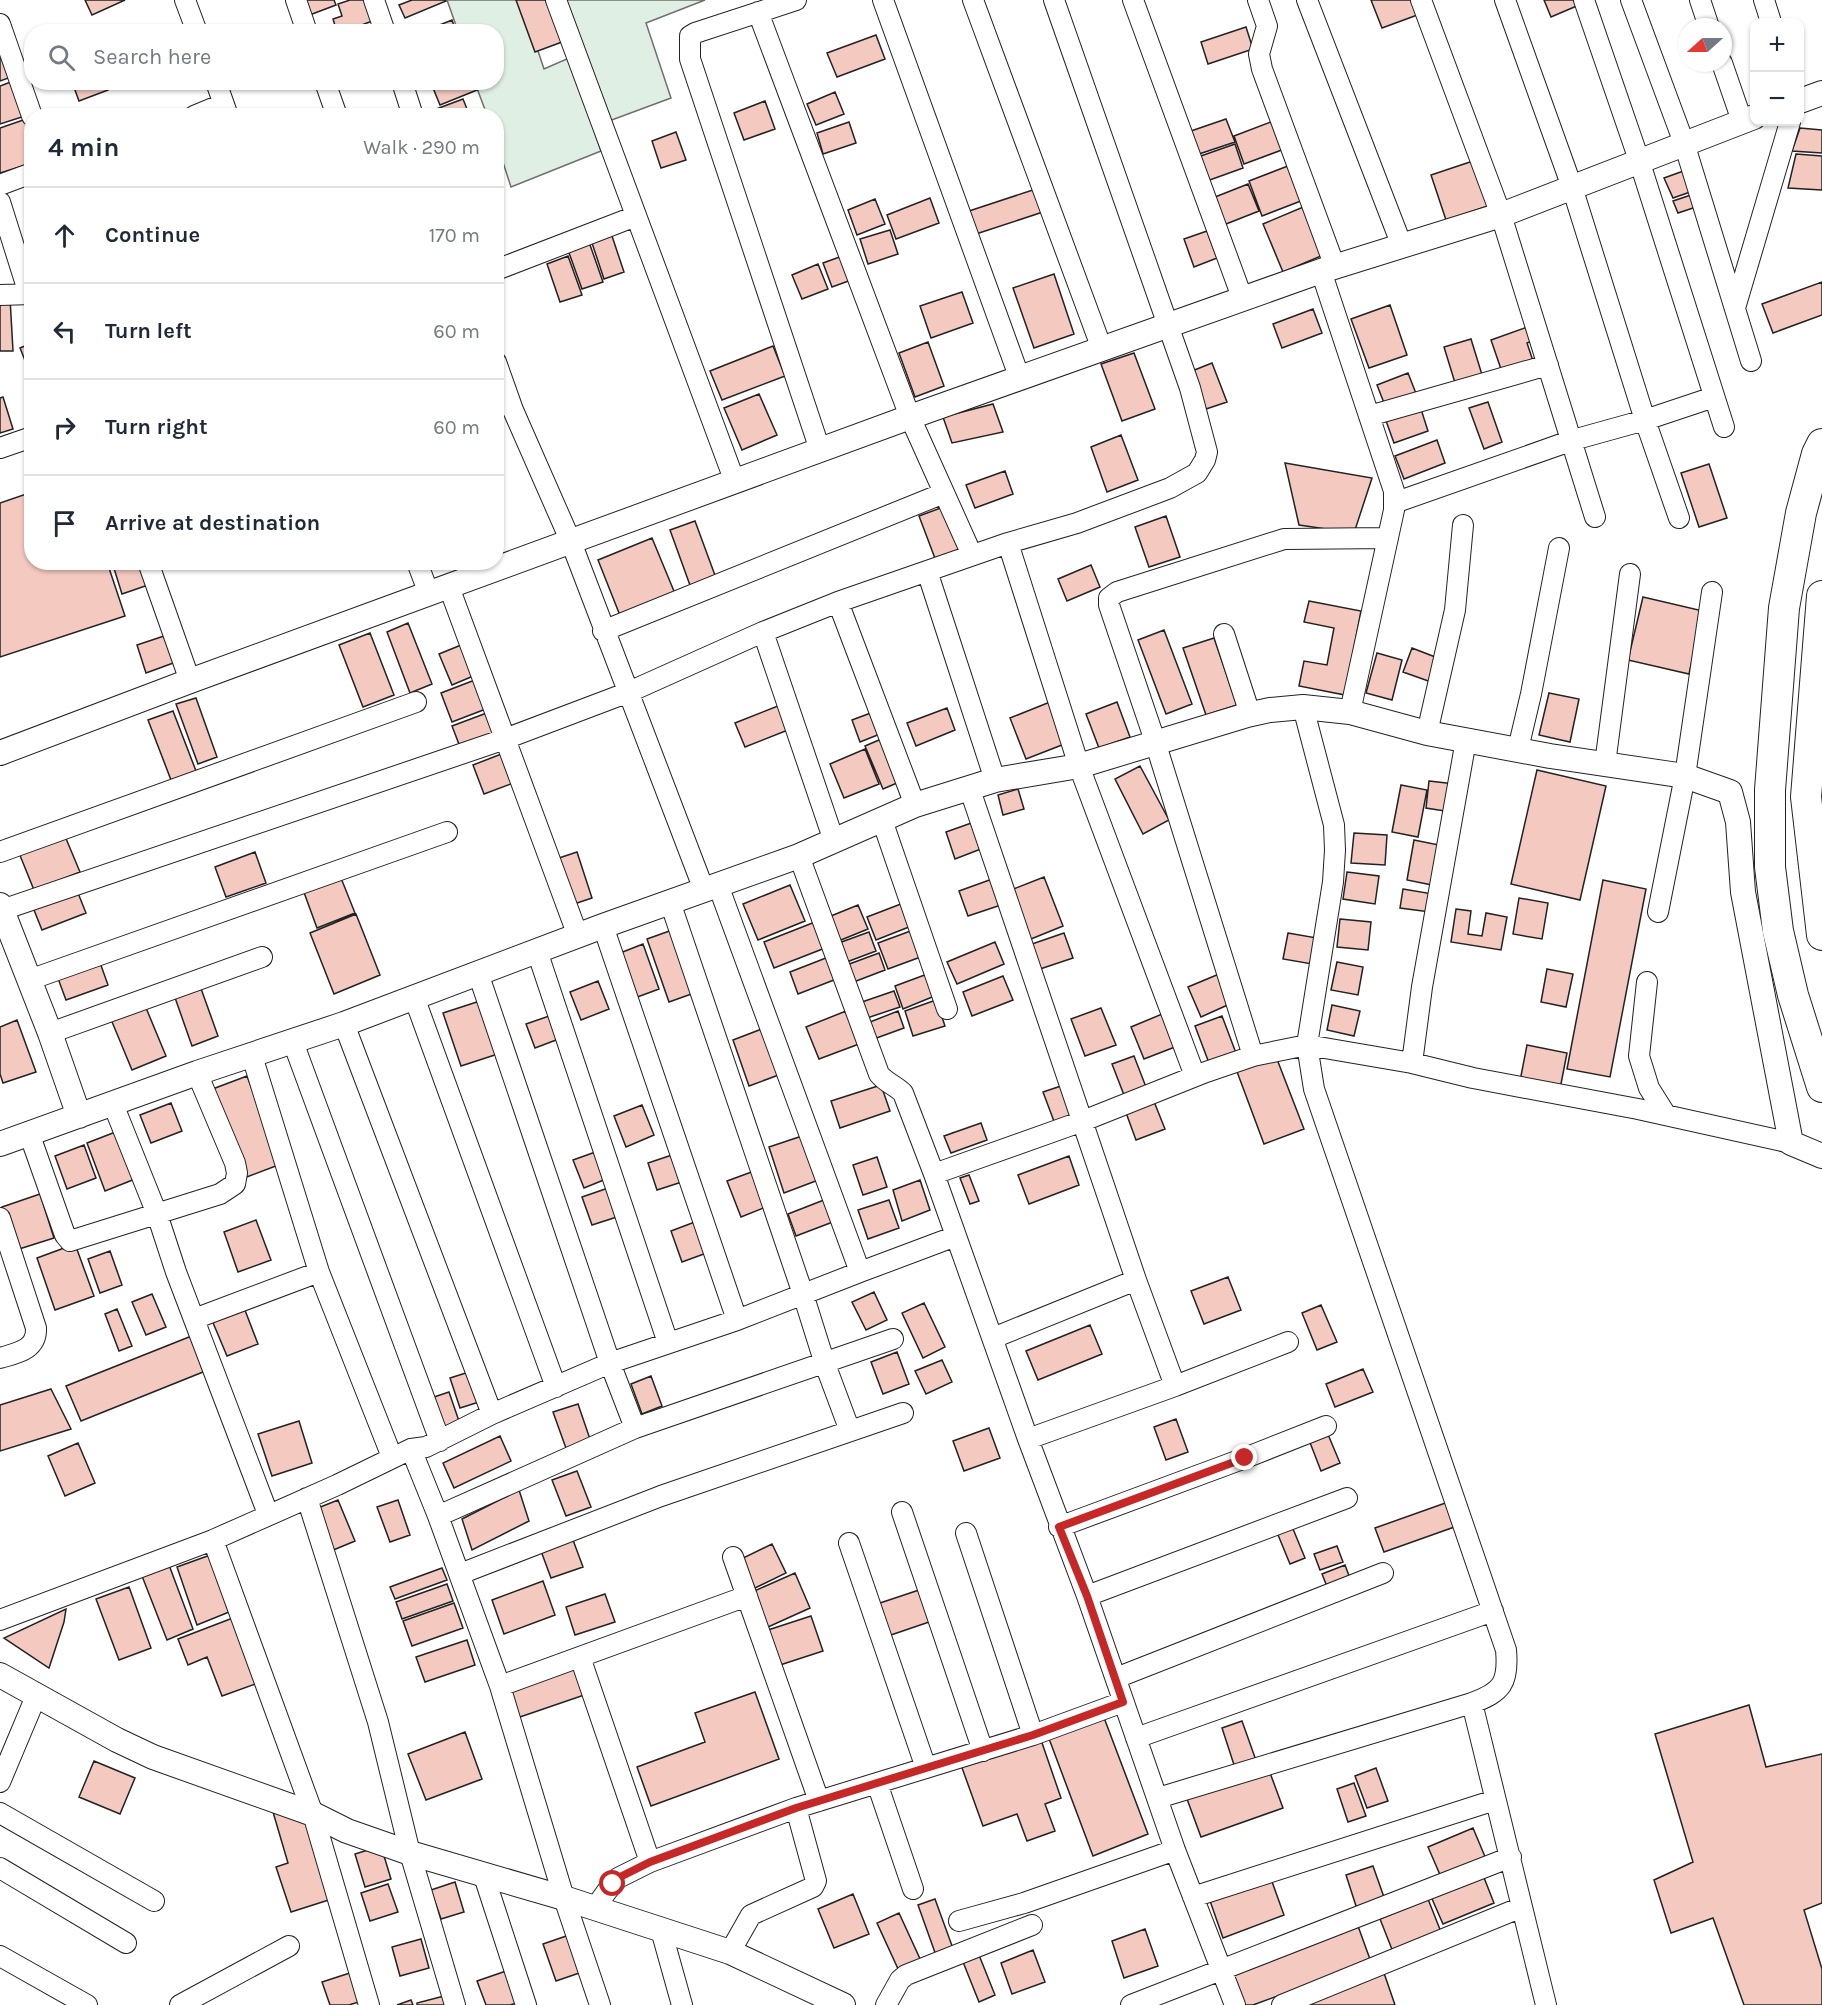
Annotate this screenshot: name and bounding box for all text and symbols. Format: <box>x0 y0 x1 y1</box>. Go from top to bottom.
north arrow <box>1678 18 1732 72</box>
map controls <box>1750 18 1804 126</box>
button: + <box>1750 18 1804 72</box>
search box <box>24 24 504 90</box>
icon: search <box>45 41 78 74</box>
text: Search here <box>93 44 211 70</box>
button: − <box>1750 72 1804 126</box>
text: 4 min <box>48 132 119 163</box>
text: Walk · 290 m <box>363 136 480 159</box>
icon: ahead <box>48 219 81 252</box>
text: Continue <box>105 222 200 248</box>
text: 170 m <box>429 224 480 247</box>
icon: left <box>48 315 81 348</box>
text: Turn left <box>105 318 192 344</box>
text: 60 m <box>433 320 480 343</box>
icon: right <box>48 411 81 444</box>
text: Turn right <box>105 414 208 440</box>
text: 60 m <box>433 416 480 439</box>
icon: arrive <box>48 507 81 540</box>
text: Arrive at destination <box>105 510 320 536</box>
route end <box>1231 1444 1257 1470</box>
route start <box>599 1870 625 1896</box>

